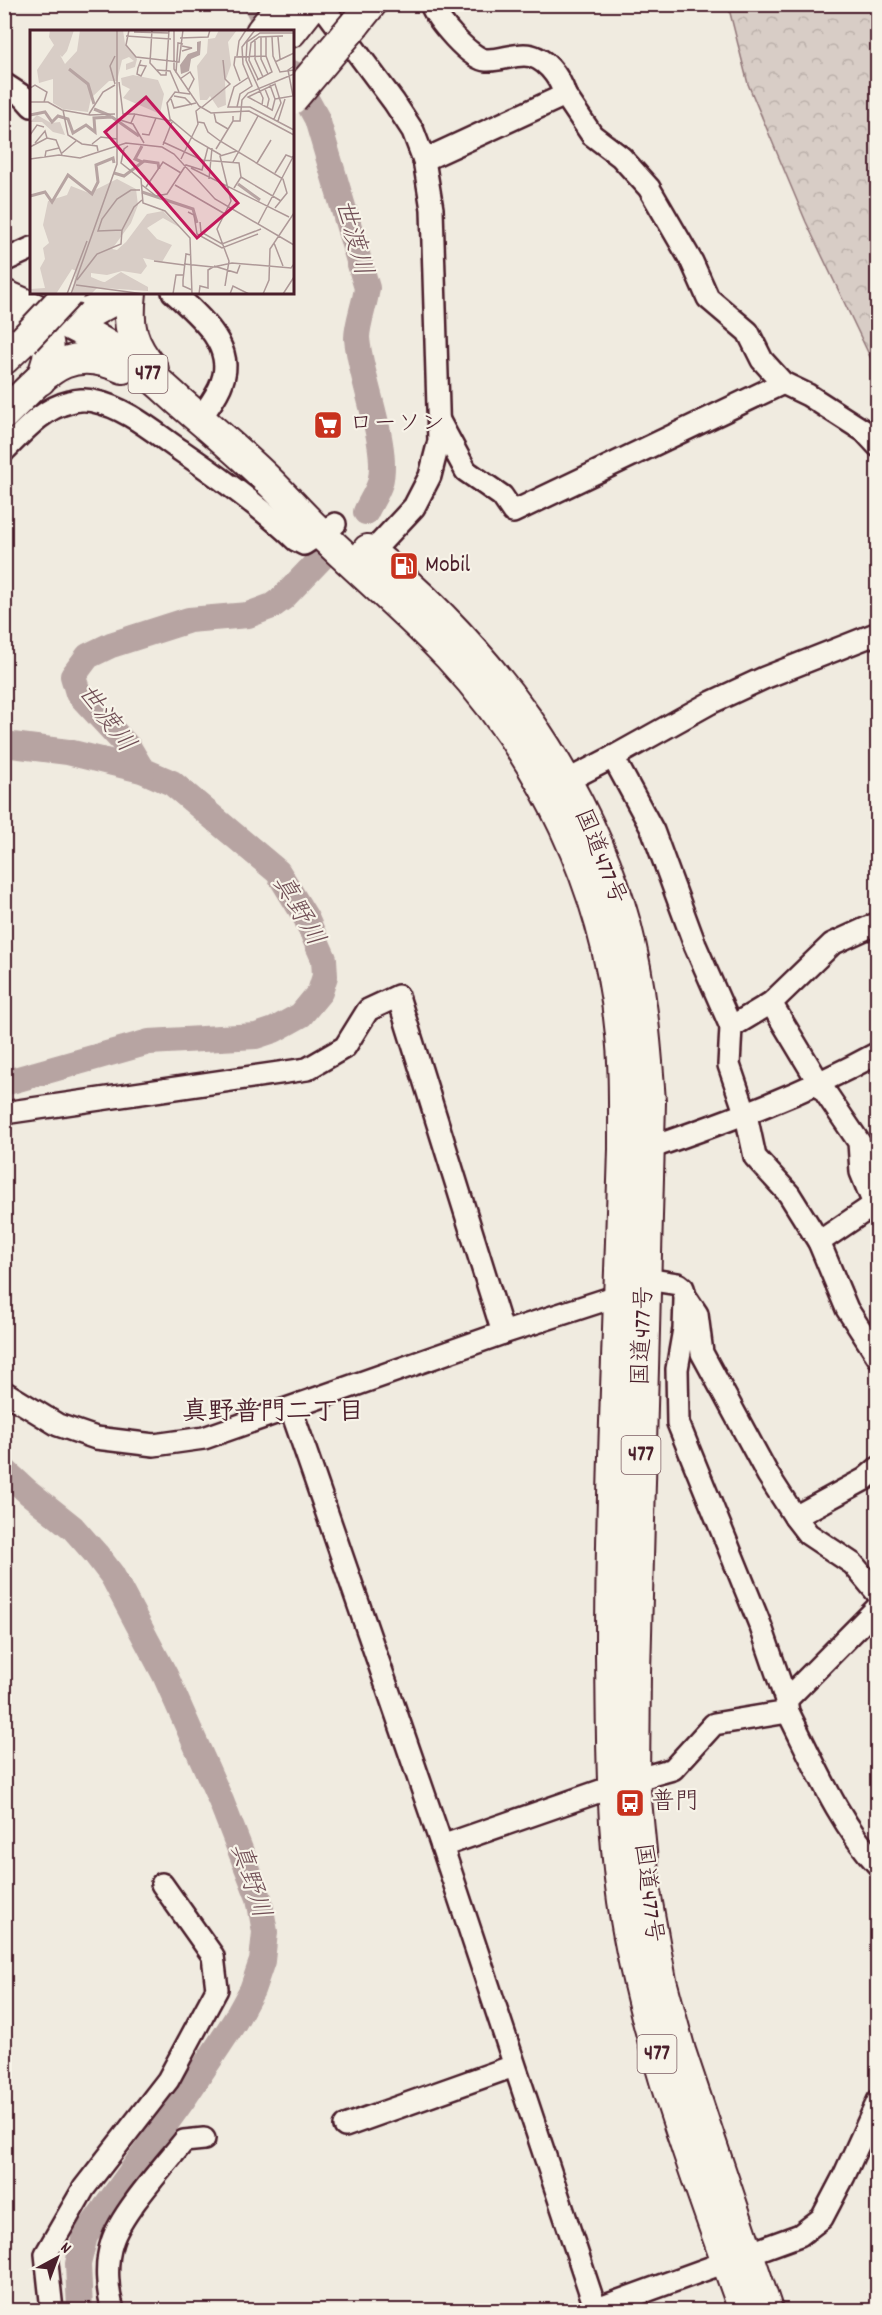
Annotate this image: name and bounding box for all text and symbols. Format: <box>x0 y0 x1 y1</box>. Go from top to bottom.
inset map <box>30 30 294 294</box>
water label: 世渡川 <box>323 195 381 281</box>
road number: 477 <box>128 355 168 393</box>
place label: ローソン <box>349 408 445 442</box>
supermarket icon: ローソン <box>312 409 344 441</box>
place label: Mobil <box>425 549 471 583</box>
fuel station icon: Mobil <box>388 550 420 582</box>
water label: 世渡川 <box>67 677 143 761</box>
street label: 国道477号 <box>564 804 634 910</box>
water label: 真野川 <box>261 868 333 954</box>
street label: 国道477号 <box>625 1285 663 1387</box>
district label: 真野普門二丁目 <box>182 1395 364 1432</box>
road number: 477 <box>622 1436 660 1474</box>
place label: 普門 <box>651 1786 699 1820</box>
bus stop icon: 普門 <box>614 1787 646 1819</box>
water label: 真野川 <box>219 1838 279 1924</box>
street label: 国道477号 <box>624 1841 670 1945</box>
road number: 477 <box>638 2035 676 2073</box>
north arrow <box>27 2228 87 2288</box>
text: N <box>55 2237 76 2260</box>

